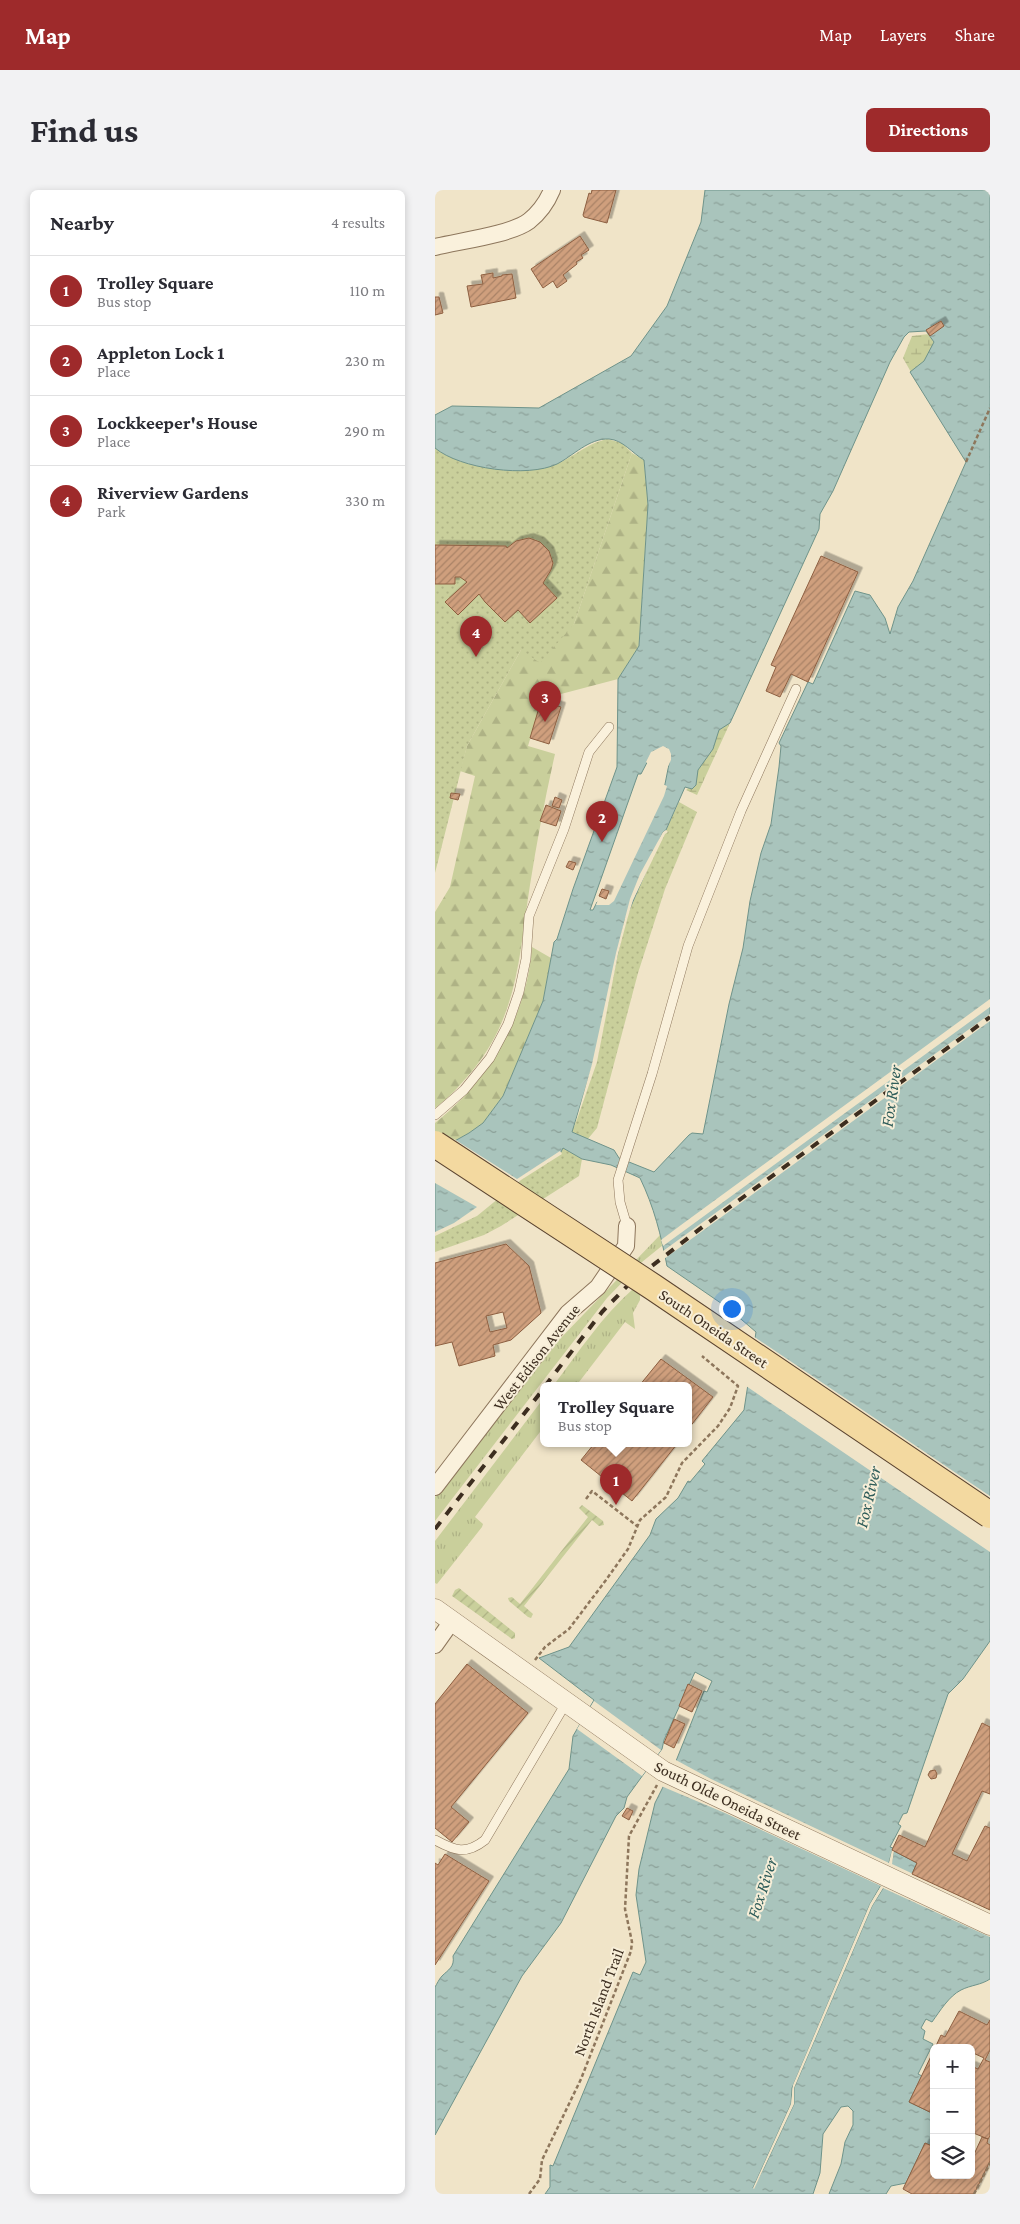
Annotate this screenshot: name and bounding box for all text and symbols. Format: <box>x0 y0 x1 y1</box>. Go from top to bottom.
text: Map <box>25 22 71 49</box>
text: Map <box>819 25 852 45</box>
text: Layers <box>880 25 927 45</box>
text: Share <box>955 25 995 45</box>
button: Directions <box>866 108 990 152</box>
text: Find us <box>30 111 138 150</box>
text: Nearby <box>50 211 114 235</box>
text: 4 results <box>331 214 385 231</box>
text: Trolley Square <box>97 272 214 293</box>
text: 1 <box>63 282 69 299</box>
text: 110 m <box>349 282 385 299</box>
text: Bus stop <box>97 293 151 310</box>
text: Appleton Lock 1 <box>97 342 224 363</box>
text: 2 <box>62 352 70 369</box>
text: 230 m <box>345 352 385 369</box>
text: Place <box>97 363 130 380</box>
text: Lockkeeper's House <box>97 412 257 433</box>
text: 3 <box>62 422 70 439</box>
text: 290 m <box>344 422 385 439</box>
text: Place <box>97 433 130 450</box>
text: Riverview Gardens <box>97 482 248 503</box>
text: 4 <box>62 492 70 509</box>
text: 330 m <box>345 492 385 509</box>
text: Park <box>97 503 125 520</box>
pin: 4 <box>460 616 492 657</box>
pin: 3 <box>529 681 561 722</box>
pin: 2 <box>586 801 618 842</box>
water label: Fox River <box>877 1063 905 1128</box>
street label: South Oneida Street <box>656 1286 772 1372</box>
your location <box>719 1296 745 1322</box>
street label: West Edison Avenue <box>490 1301 583 1414</box>
popup <box>540 1382 692 1447</box>
text: Trolley Square <box>558 1396 674 1417</box>
text: Bus stop <box>558 1417 612 1434</box>
pin: 1 <box>600 1464 632 1505</box>
water label: Fox River <box>851 1464 885 1530</box>
street label: South Olde Oneida Street <box>652 1758 804 1844</box>
water label: Fox River <box>743 1855 781 1921</box>
street label: North Island Trail <box>570 1946 627 2058</box>
map controls <box>930 2044 975 2179</box>
button: + <box>930 2044 975 2089</box>
button: − <box>930 2089 975 2134</box>
button: layers <box>930 2134 975 2179</box>

